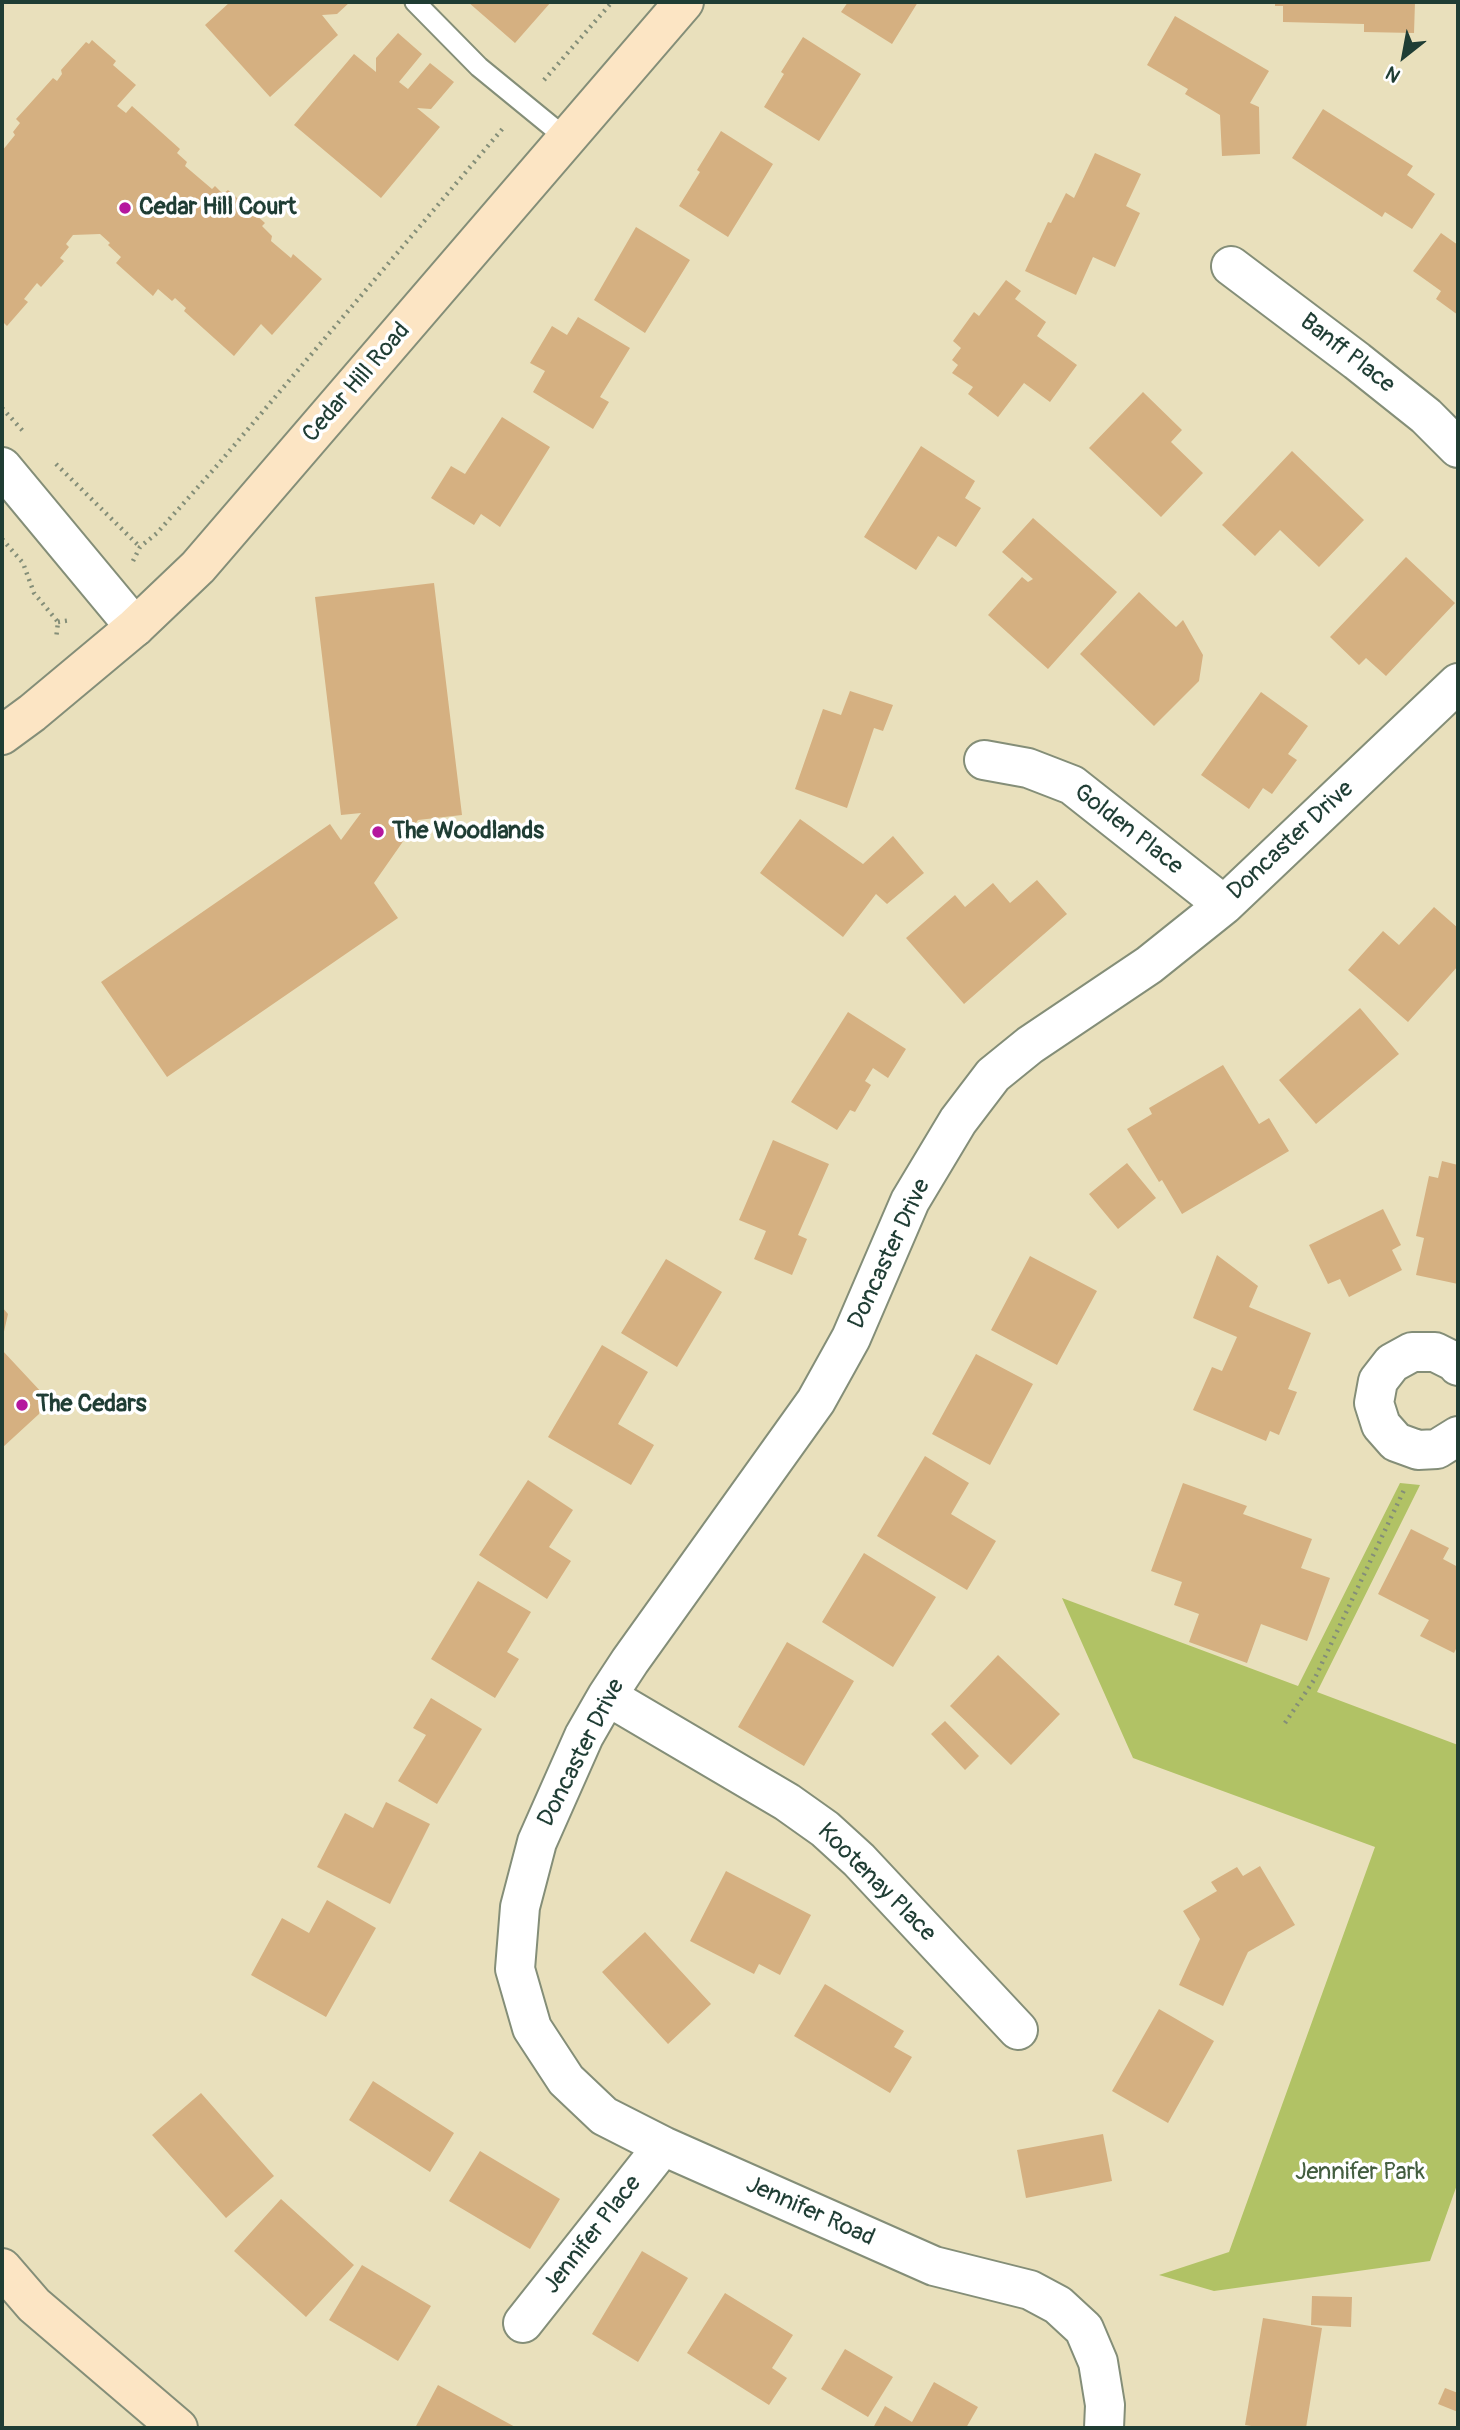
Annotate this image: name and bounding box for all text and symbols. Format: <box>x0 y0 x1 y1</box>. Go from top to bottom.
north arrow <box>1369 21 1439 91</box>
text: N <box>1381 60 1405 88</box>
place label: Cedar Hill Court <box>139 194 296 222</box>
marker: Cedar Hill Court <box>117 200 133 216</box>
street label: Banff Place <box>1294 308 1400 400</box>
street label: Cedar Hill Road <box>297 317 417 449</box>
street label: Doncaster Drive <box>1222 775 1360 907</box>
street label: Golden Place <box>1068 778 1188 882</box>
place label: The Woodlands <box>392 818 544 846</box>
marker: The Woodlands <box>370 824 386 840</box>
street label: Doncaster Drive <box>843 1175 937 1333</box>
place label: The Cedars <box>36 1391 146 1419</box>
marker: The Cedars <box>14 1397 30 1413</box>
street label: Doncaster Drive <box>532 1674 632 1832</box>
street label: Kootenay Place <box>811 1818 941 1948</box>
park label: Jennifer Park <box>1295 2159 1425 2187</box>
street label: Jennifer Place <box>538 2170 648 2300</box>
street label: Jennifer Road <box>741 2171 879 2253</box>

